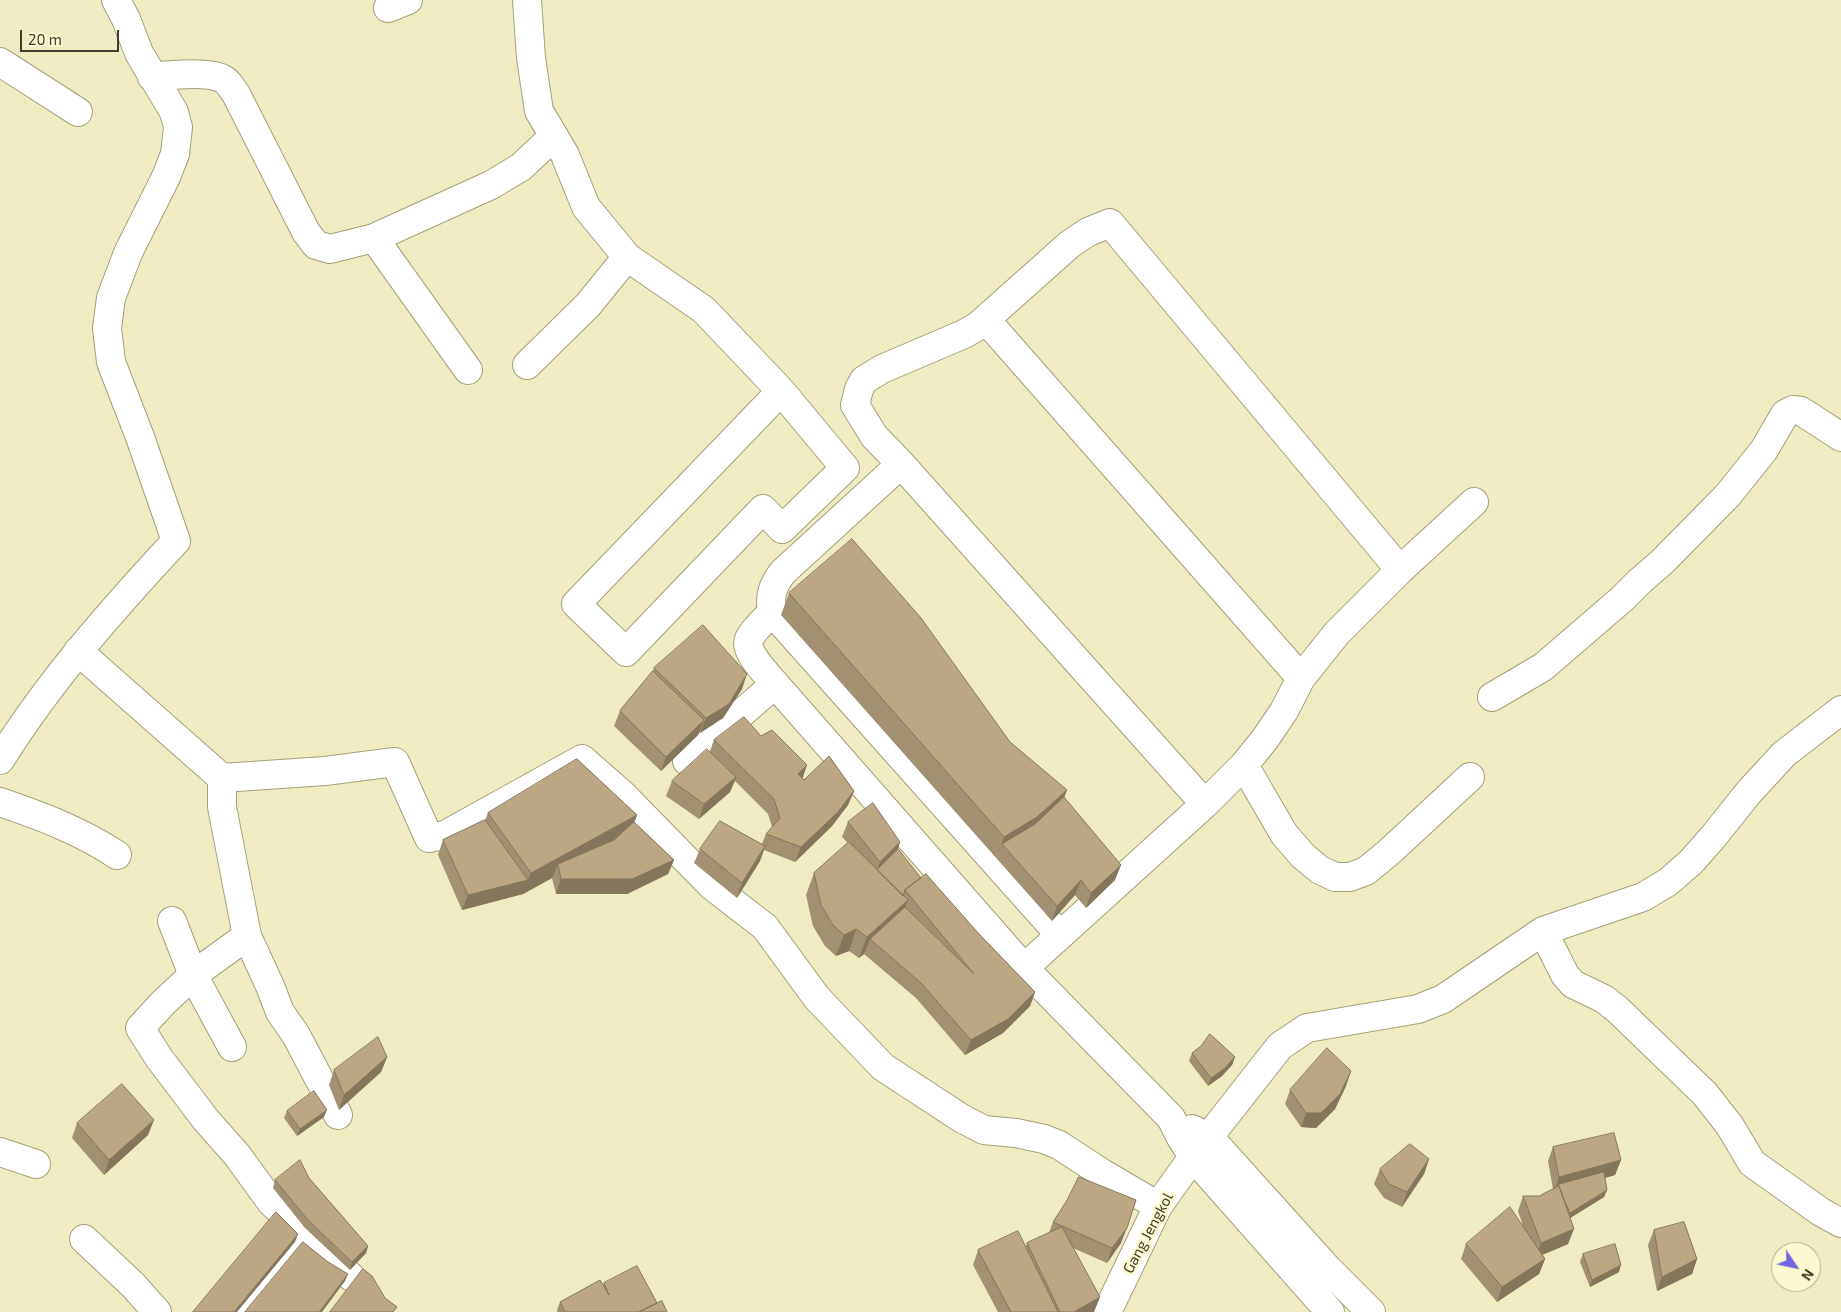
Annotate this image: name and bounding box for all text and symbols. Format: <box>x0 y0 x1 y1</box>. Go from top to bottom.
scale bar <box>22 20 121 52</box>
text: 20 m <box>28 30 62 48</box>
street label: Gang Jengkol <box>1119 1190 1177 1276</box>
north arrow <box>1771 1242 1821 1292</box>
text: N <box>1798 1266 1818 1284</box>

